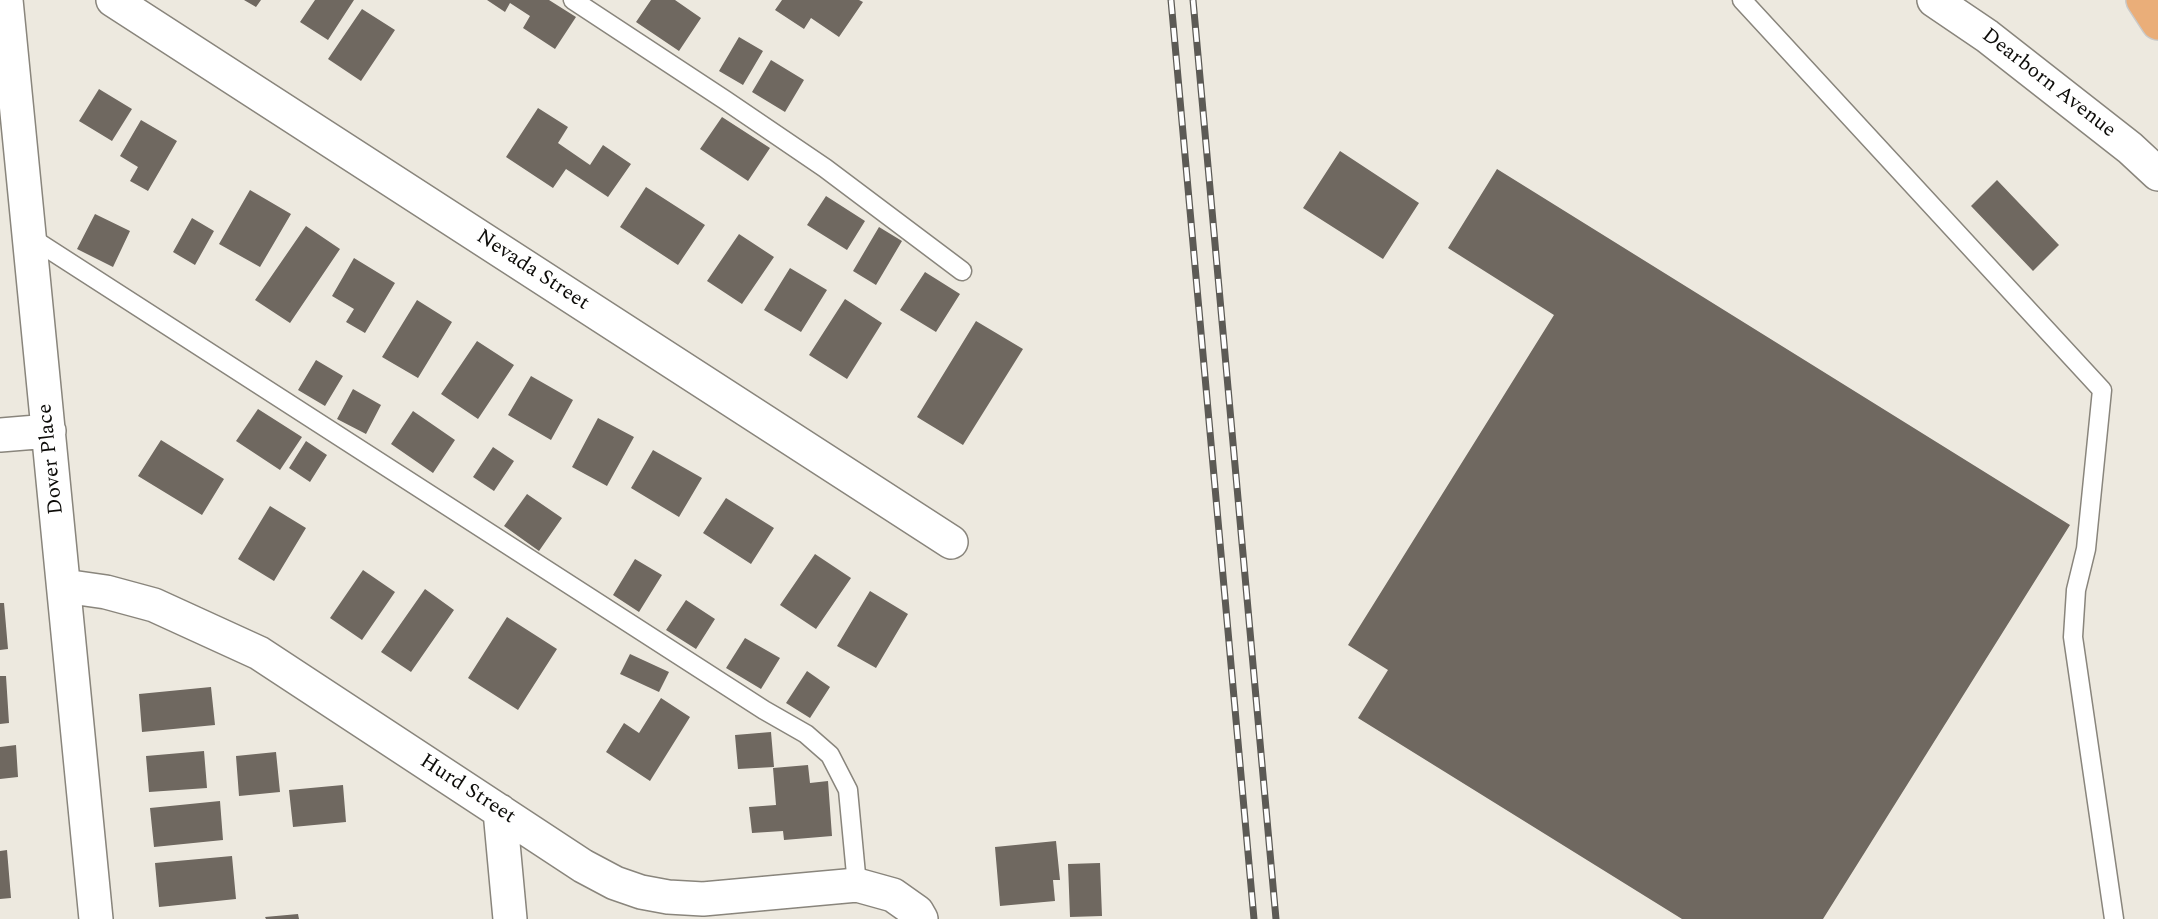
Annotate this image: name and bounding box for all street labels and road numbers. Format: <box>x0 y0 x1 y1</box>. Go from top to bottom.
street label: Dearborn Avenue <box>1976 24 2120 144</box>
street label: Nevada Street <box>471 225 593 317</box>
street label: Dover Place <box>34 402 70 516</box>
street label: Hurd Street <box>414 750 520 830</box>

